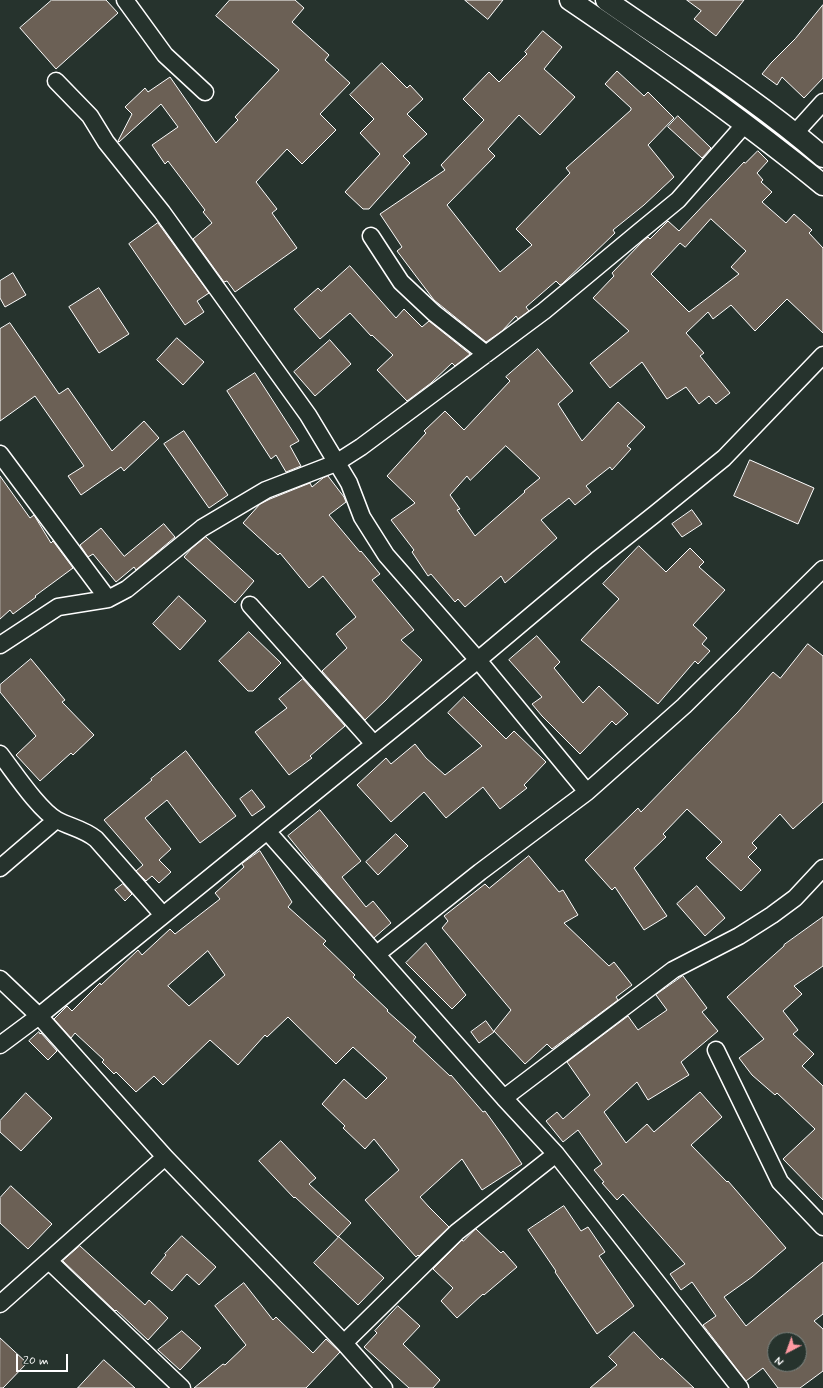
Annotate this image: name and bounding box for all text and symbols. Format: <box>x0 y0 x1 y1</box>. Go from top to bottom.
north arrow <box>767 1332 807 1372</box>
scale bar <box>18 1346 70 1372</box>
text: 20 m <box>23 1353 49 1369</box>
text: N <box>772 1353 787 1368</box>

